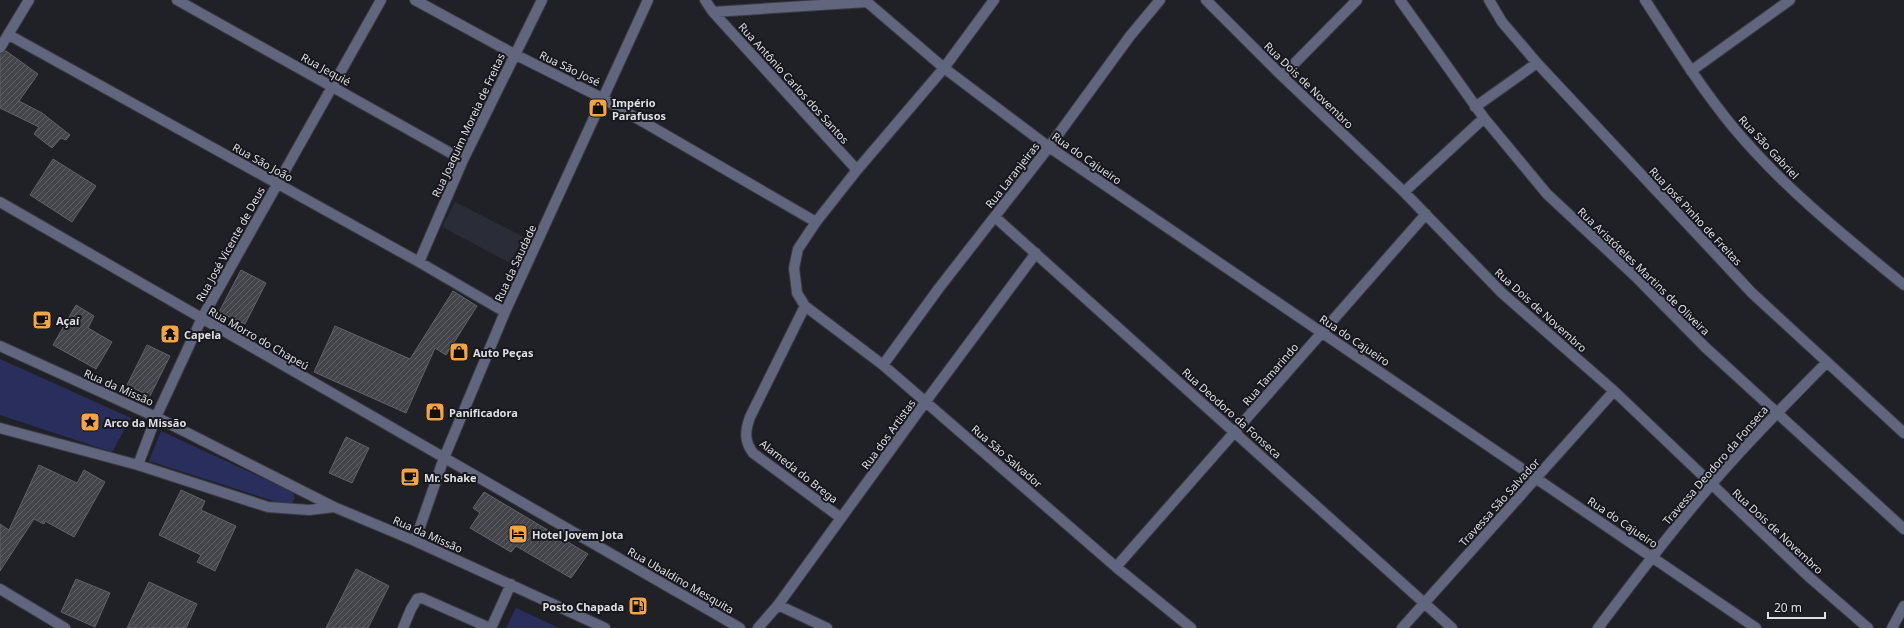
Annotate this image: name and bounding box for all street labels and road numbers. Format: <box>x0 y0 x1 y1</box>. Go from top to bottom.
street label: Rua Antônio Carlos dos Santos <box>736 19 852 147</box>
street label: Rua Dois de Novembro <box>1261 38 1357 132</box>
street label: Rua São José <box>537 47 603 89</box>
street label: Rua Jequié <box>299 49 353 89</box>
street label: Rua Joaquim Moreia de Freitas <box>428 51 508 199</box>
street label: Rua São Gabriel <box>1736 112 1802 182</box>
street label: Rua do Cajueiro <box>1049 128 1125 188</box>
street label: Rua São João <box>230 139 296 185</box>
street label: Rua Laranjeiras <box>982 139 1042 211</box>
street label: Rua José Pinho de Freitas <box>1646 163 1746 269</box>
street label: Rua José Vicente de Deus <box>192 184 268 304</box>
street label: Rua Aristóteles Martins de Oliveira <box>1575 204 1713 338</box>
street label: Rua da Saudade <box>491 222 539 304</box>
street label: Rua Dois de Novembro <box>1492 265 1590 356</box>
street label: Rua Morro do Chapeú <box>206 303 312 373</box>
street label: Rua do Cajueiro <box>1317 311 1393 369</box>
street label: Rua Tamarindo <box>1239 339 1302 408</box>
street label: Rua Deodoro da Fonseca <box>1179 364 1285 462</box>
street label: Rua da Missão <box>82 365 156 409</box>
street label: Rua dos Artistas <box>857 396 919 472</box>
street label: Travessa Deodoro da Fonseca <box>1659 402 1771 528</box>
street label: Rua São Salvador <box>968 421 1046 491</box>
street label: Alameda do Brega <box>757 436 841 506</box>
street label: Travessa São Salvador <box>1455 454 1543 549</box>
street label: Rua Dois de Novembro <box>1729 485 1827 577</box>
street label: Rua do Cajueiro <box>1585 493 1661 551</box>
street label: Rua da Missão <box>391 512 465 556</box>
street label: Rua Ubaldino Mesquita <box>625 543 737 617</box>

